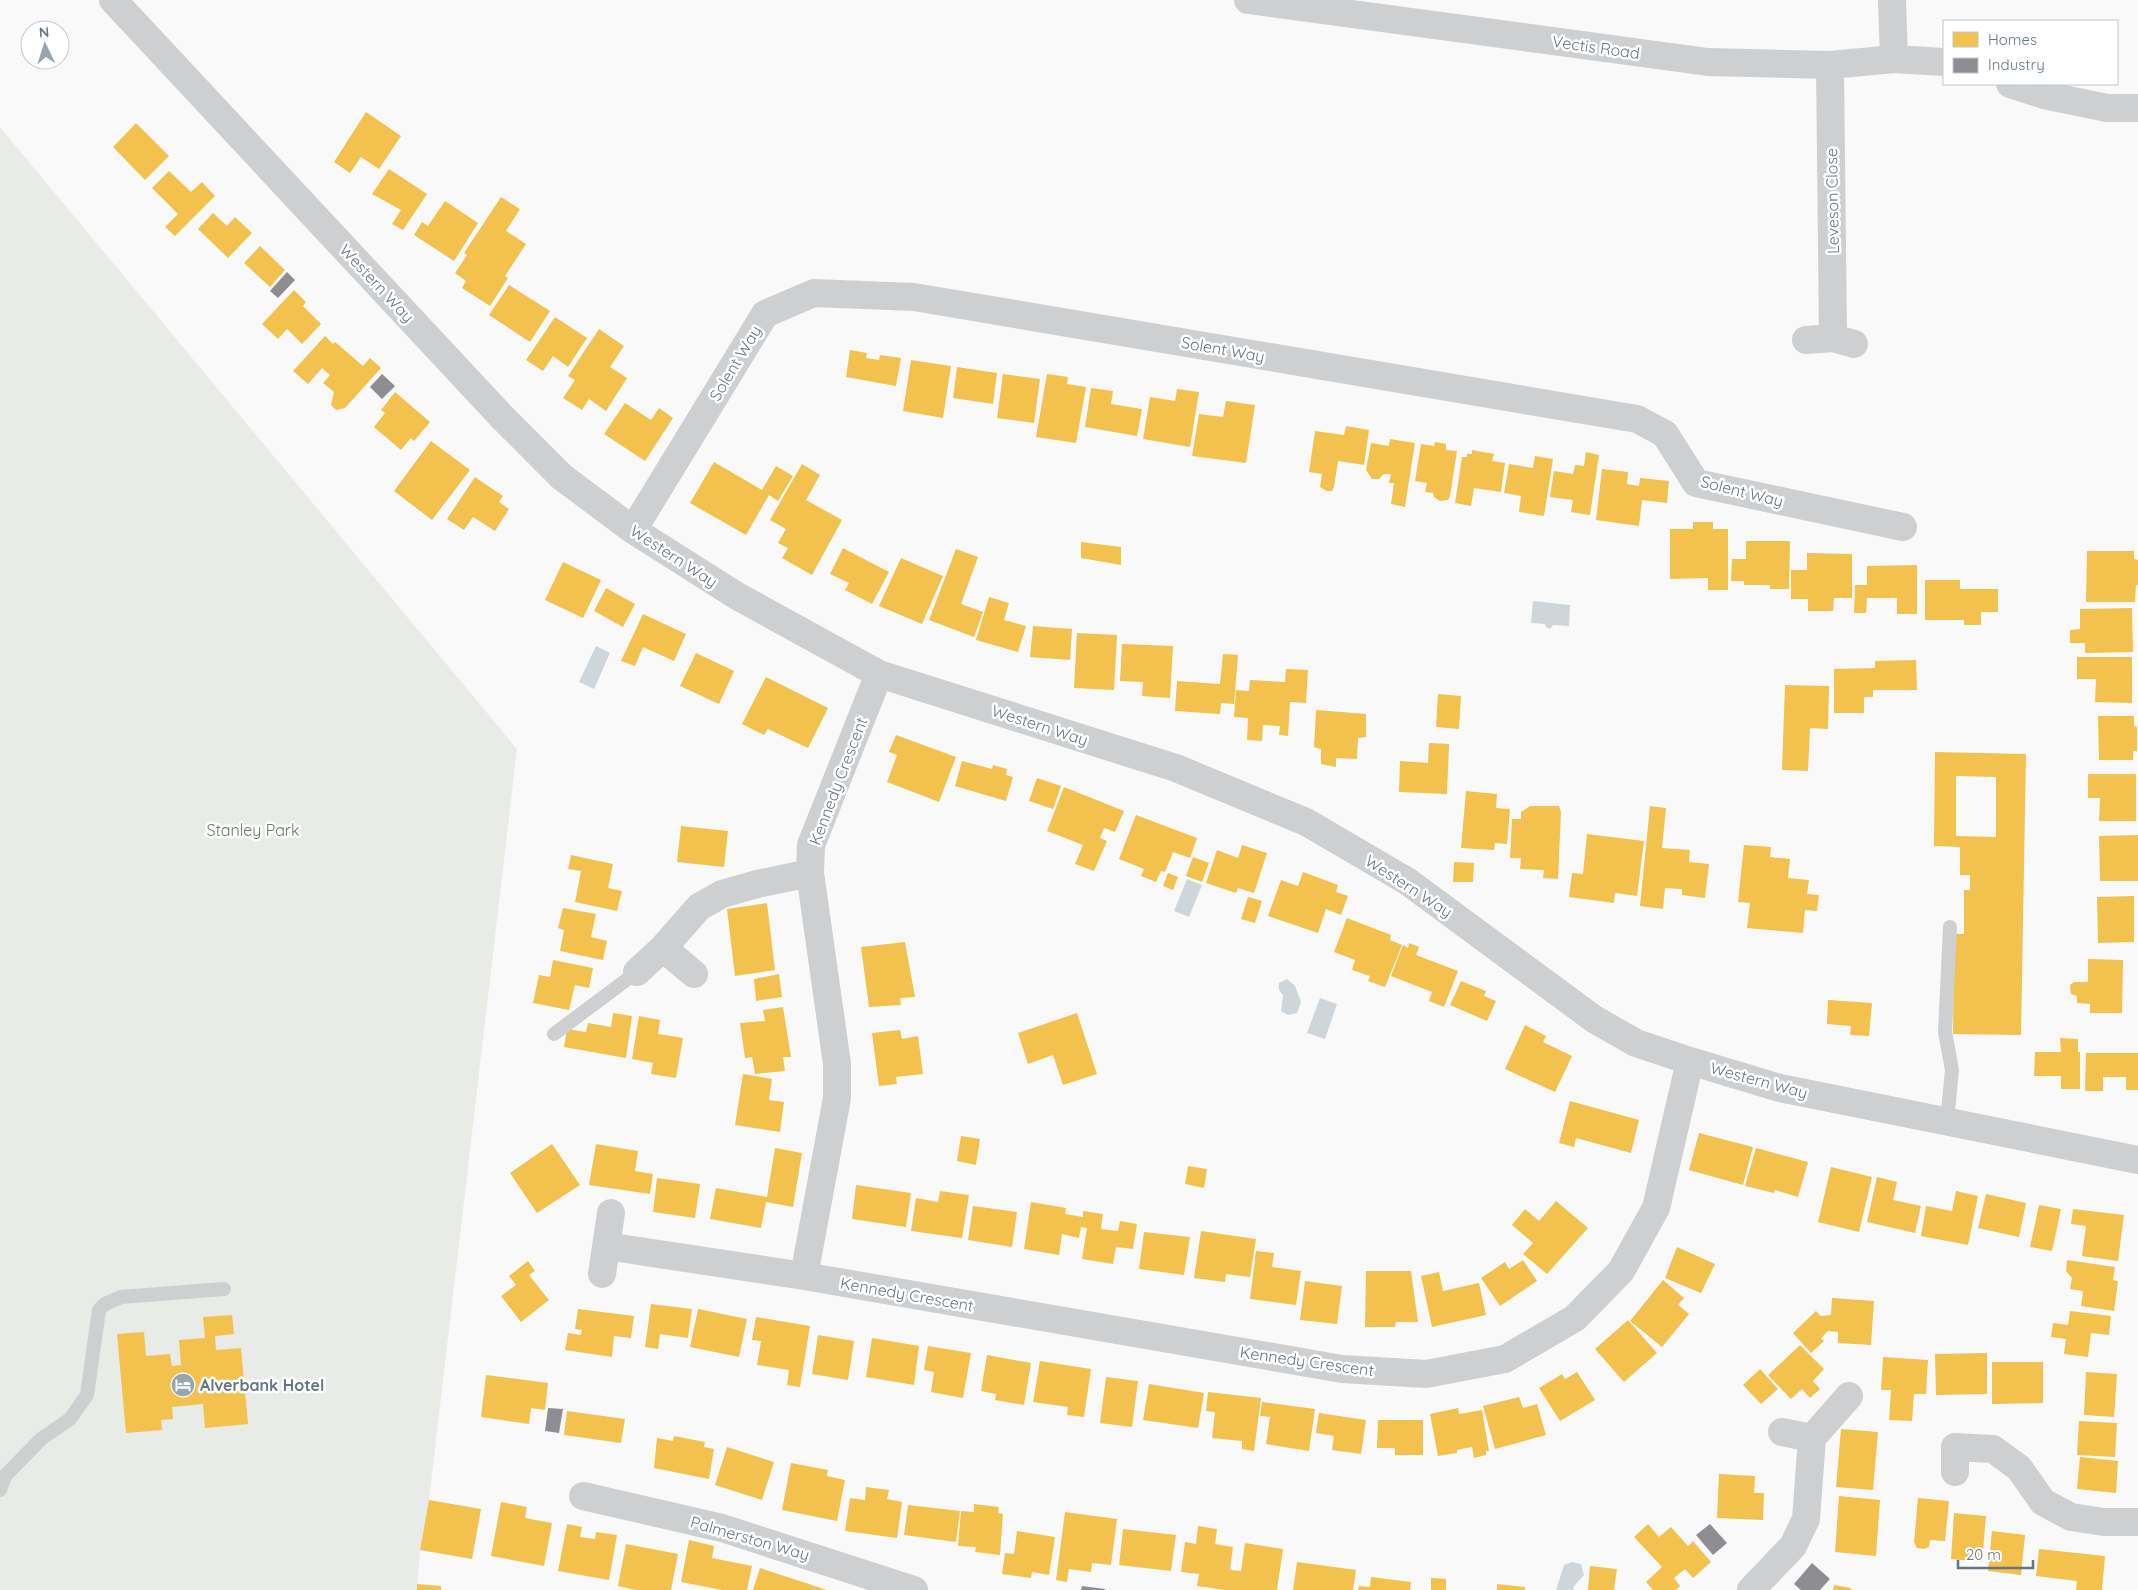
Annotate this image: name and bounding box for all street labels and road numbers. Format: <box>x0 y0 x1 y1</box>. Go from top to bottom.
street label: Vectis Road <box>1551 31 1641 63</box>
street label: Leveson Close <box>1821 148 1843 254</box>
street label: Western Way <box>336 240 418 326</box>
street label: Solent Way <box>705 322 765 404</box>
street label: Solent Way <box>1180 332 1266 366</box>
street label: Solent Way <box>1699 471 1785 511</box>
street label: Western Way <box>627 520 721 592</box>
street label: Western Way <box>989 700 1091 750</box>
street label: Kennedy Crescent <box>804 714 872 848</box>
street label: Western Way <box>1362 850 1456 922</box>
street label: Western Way <box>1708 1057 1810 1103</box>
street label: Kennedy Crescent <box>839 1272 975 1316</box>
street label: Kennedy Crescent <box>1239 1342 1375 1380</box>
street label: Palmerston Way <box>688 1511 812 1565</box>

